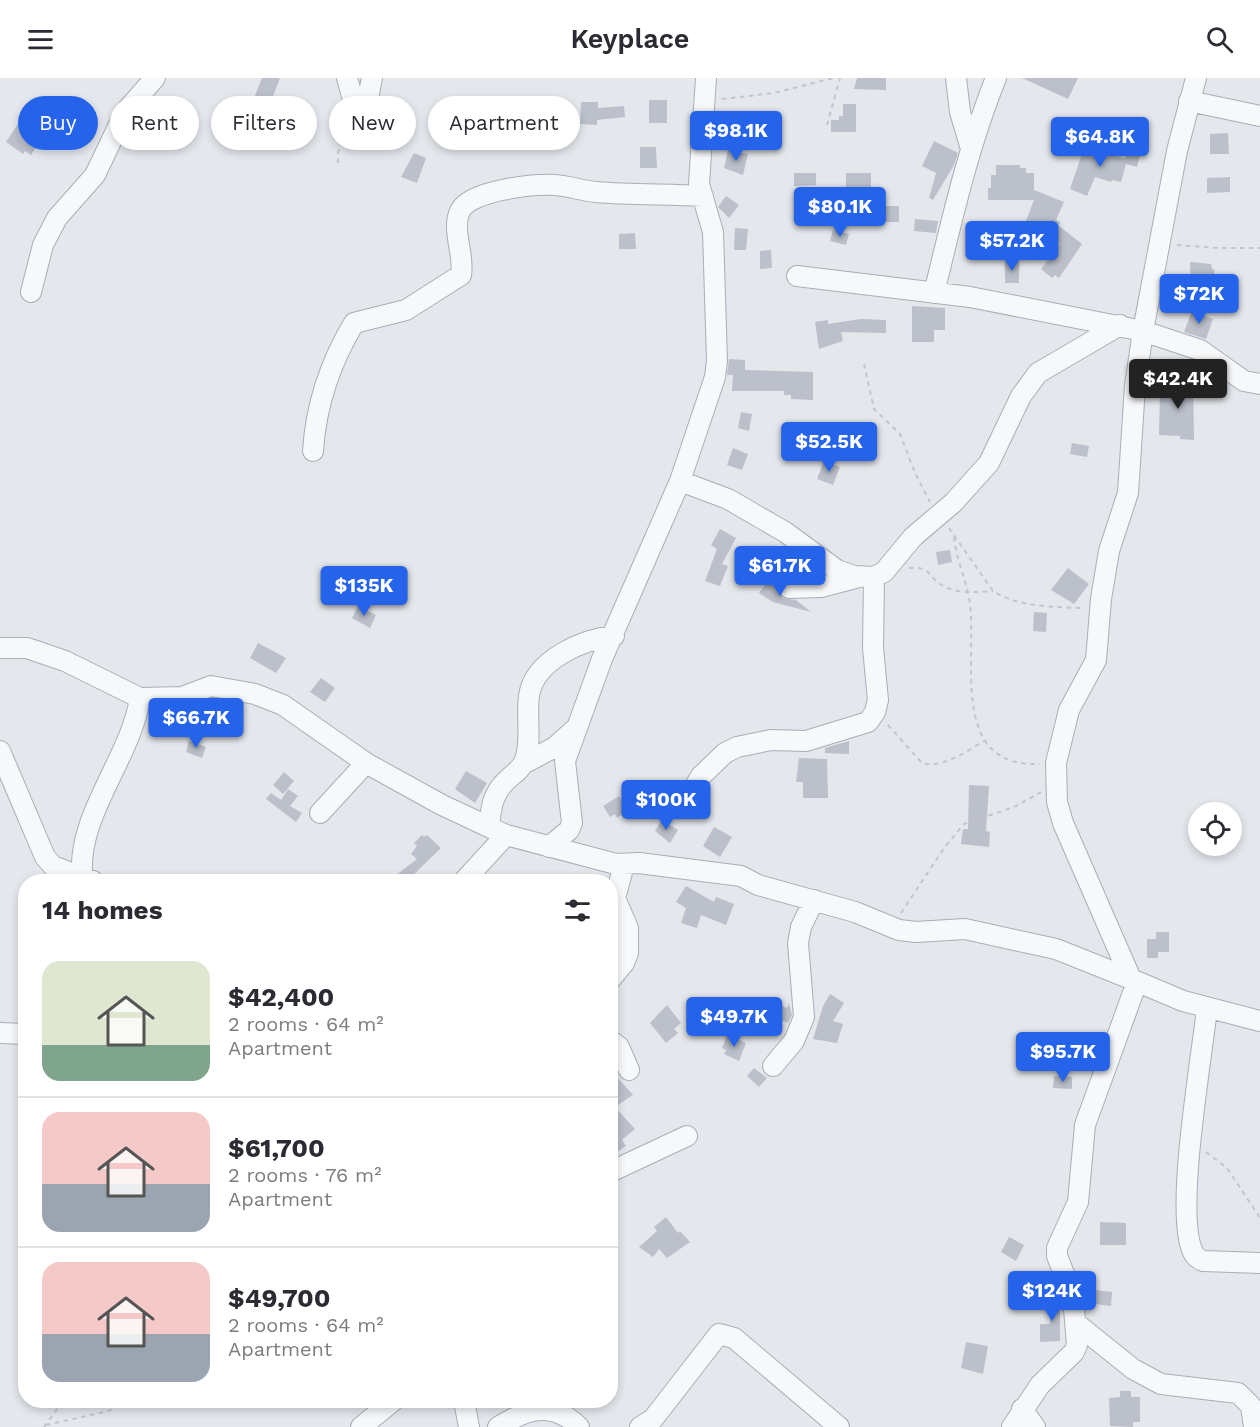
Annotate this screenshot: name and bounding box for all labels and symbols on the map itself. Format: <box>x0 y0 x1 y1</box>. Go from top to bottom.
pin: $98.1K <box>687 111 785 162</box>
pin: $64.8K <box>1051 117 1149 168</box>
pin: $80.1K <box>791 187 889 238</box>
pin: $57.2K <box>963 221 1061 272</box>
pin: $72K <box>1163 274 1235 325</box>
pin: $42.4K <box>1129 359 1227 410</box>
pin: $52.5K <box>780 422 878 473</box>
pin: $61.7K <box>731 546 829 597</box>
pin: $135K <box>322 566 406 617</box>
pin: $66.7K <box>147 698 245 749</box>
pin: $100K <box>624 780 708 831</box>
pin: $49.7K <box>685 997 783 1048</box>
pin: $95.7K <box>1014 1032 1112 1083</box>
pin: $124K <box>1010 1271 1094 1322</box>

